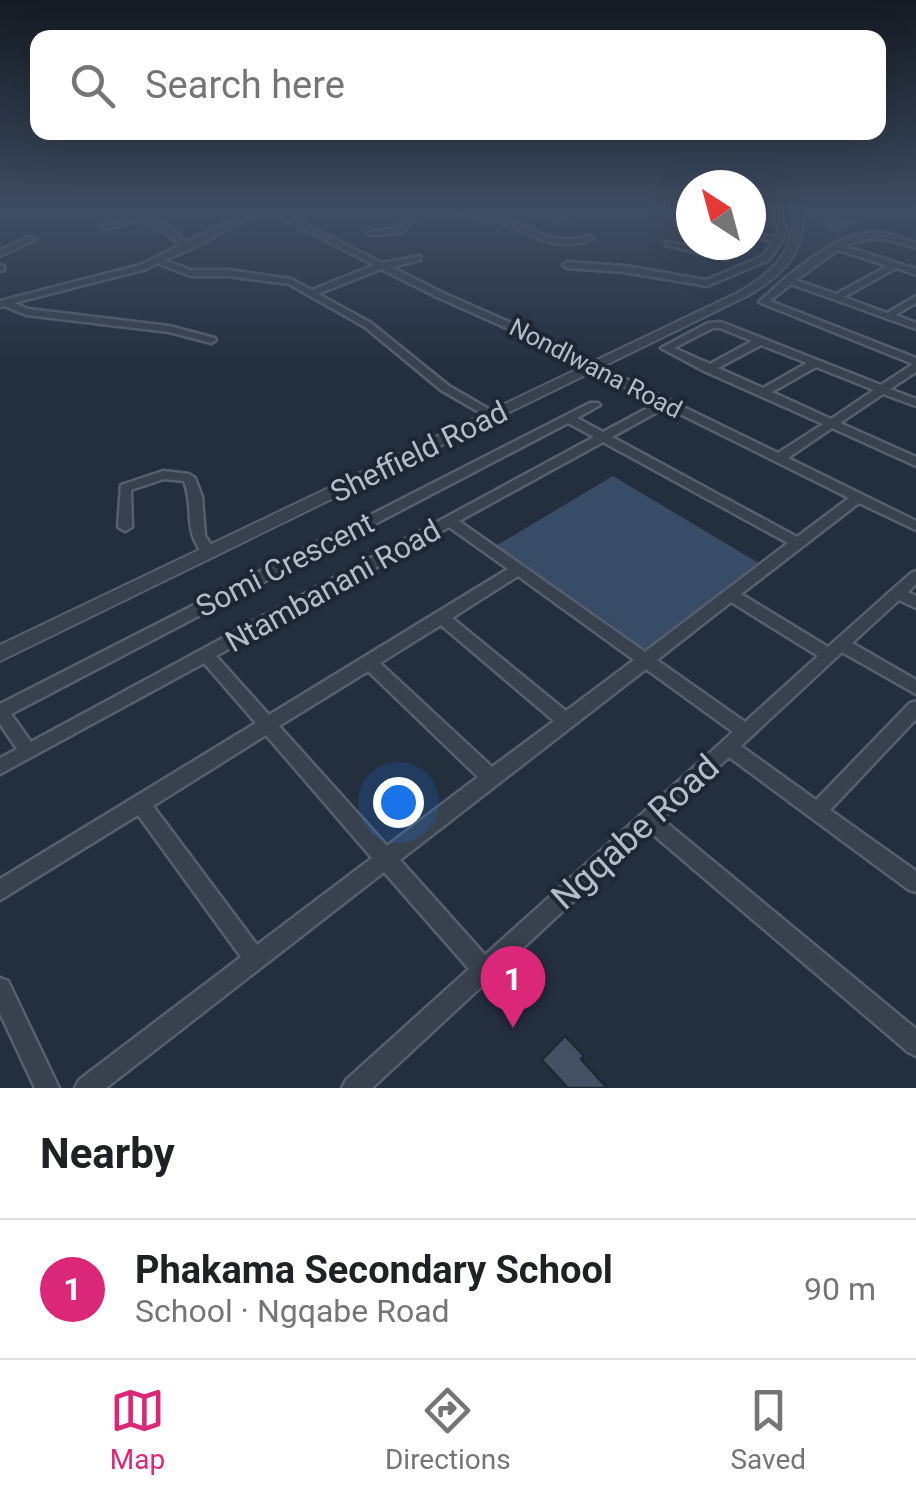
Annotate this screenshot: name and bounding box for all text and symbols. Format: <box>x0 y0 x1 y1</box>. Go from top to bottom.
search box <box>30 30 886 140</box>
icon: search <box>65 58 120 113</box>
text: Search here <box>145 63 345 107</box>
north arrow <box>676 170 766 260</box>
street label: Nondlwana Road <box>505 313 687 424</box>
street label: Sheffield Road <box>325 394 513 509</box>
street label: Somi Crescent <box>190 505 379 624</box>
street label: Ntambanani Road <box>219 512 446 659</box>
street label: Ngqabe Road <box>543 747 727 918</box>
your location <box>373 777 424 828</box>
pin: 1 <box>480 946 546 1028</box>
text: Nearby <box>40 1129 175 1178</box>
text: Phakama Secondary School <box>135 1248 613 1292</box>
text: 1 <box>63 1270 82 1308</box>
text: 90 m <box>804 1270 876 1308</box>
text: School · Ngqabe Road <box>135 1292 450 1330</box>
tab: Map <box>110 1383 165 1476</box>
tab: Directions <box>385 1383 511 1476</box>
tab: Saved <box>730 1383 806 1476</box>

